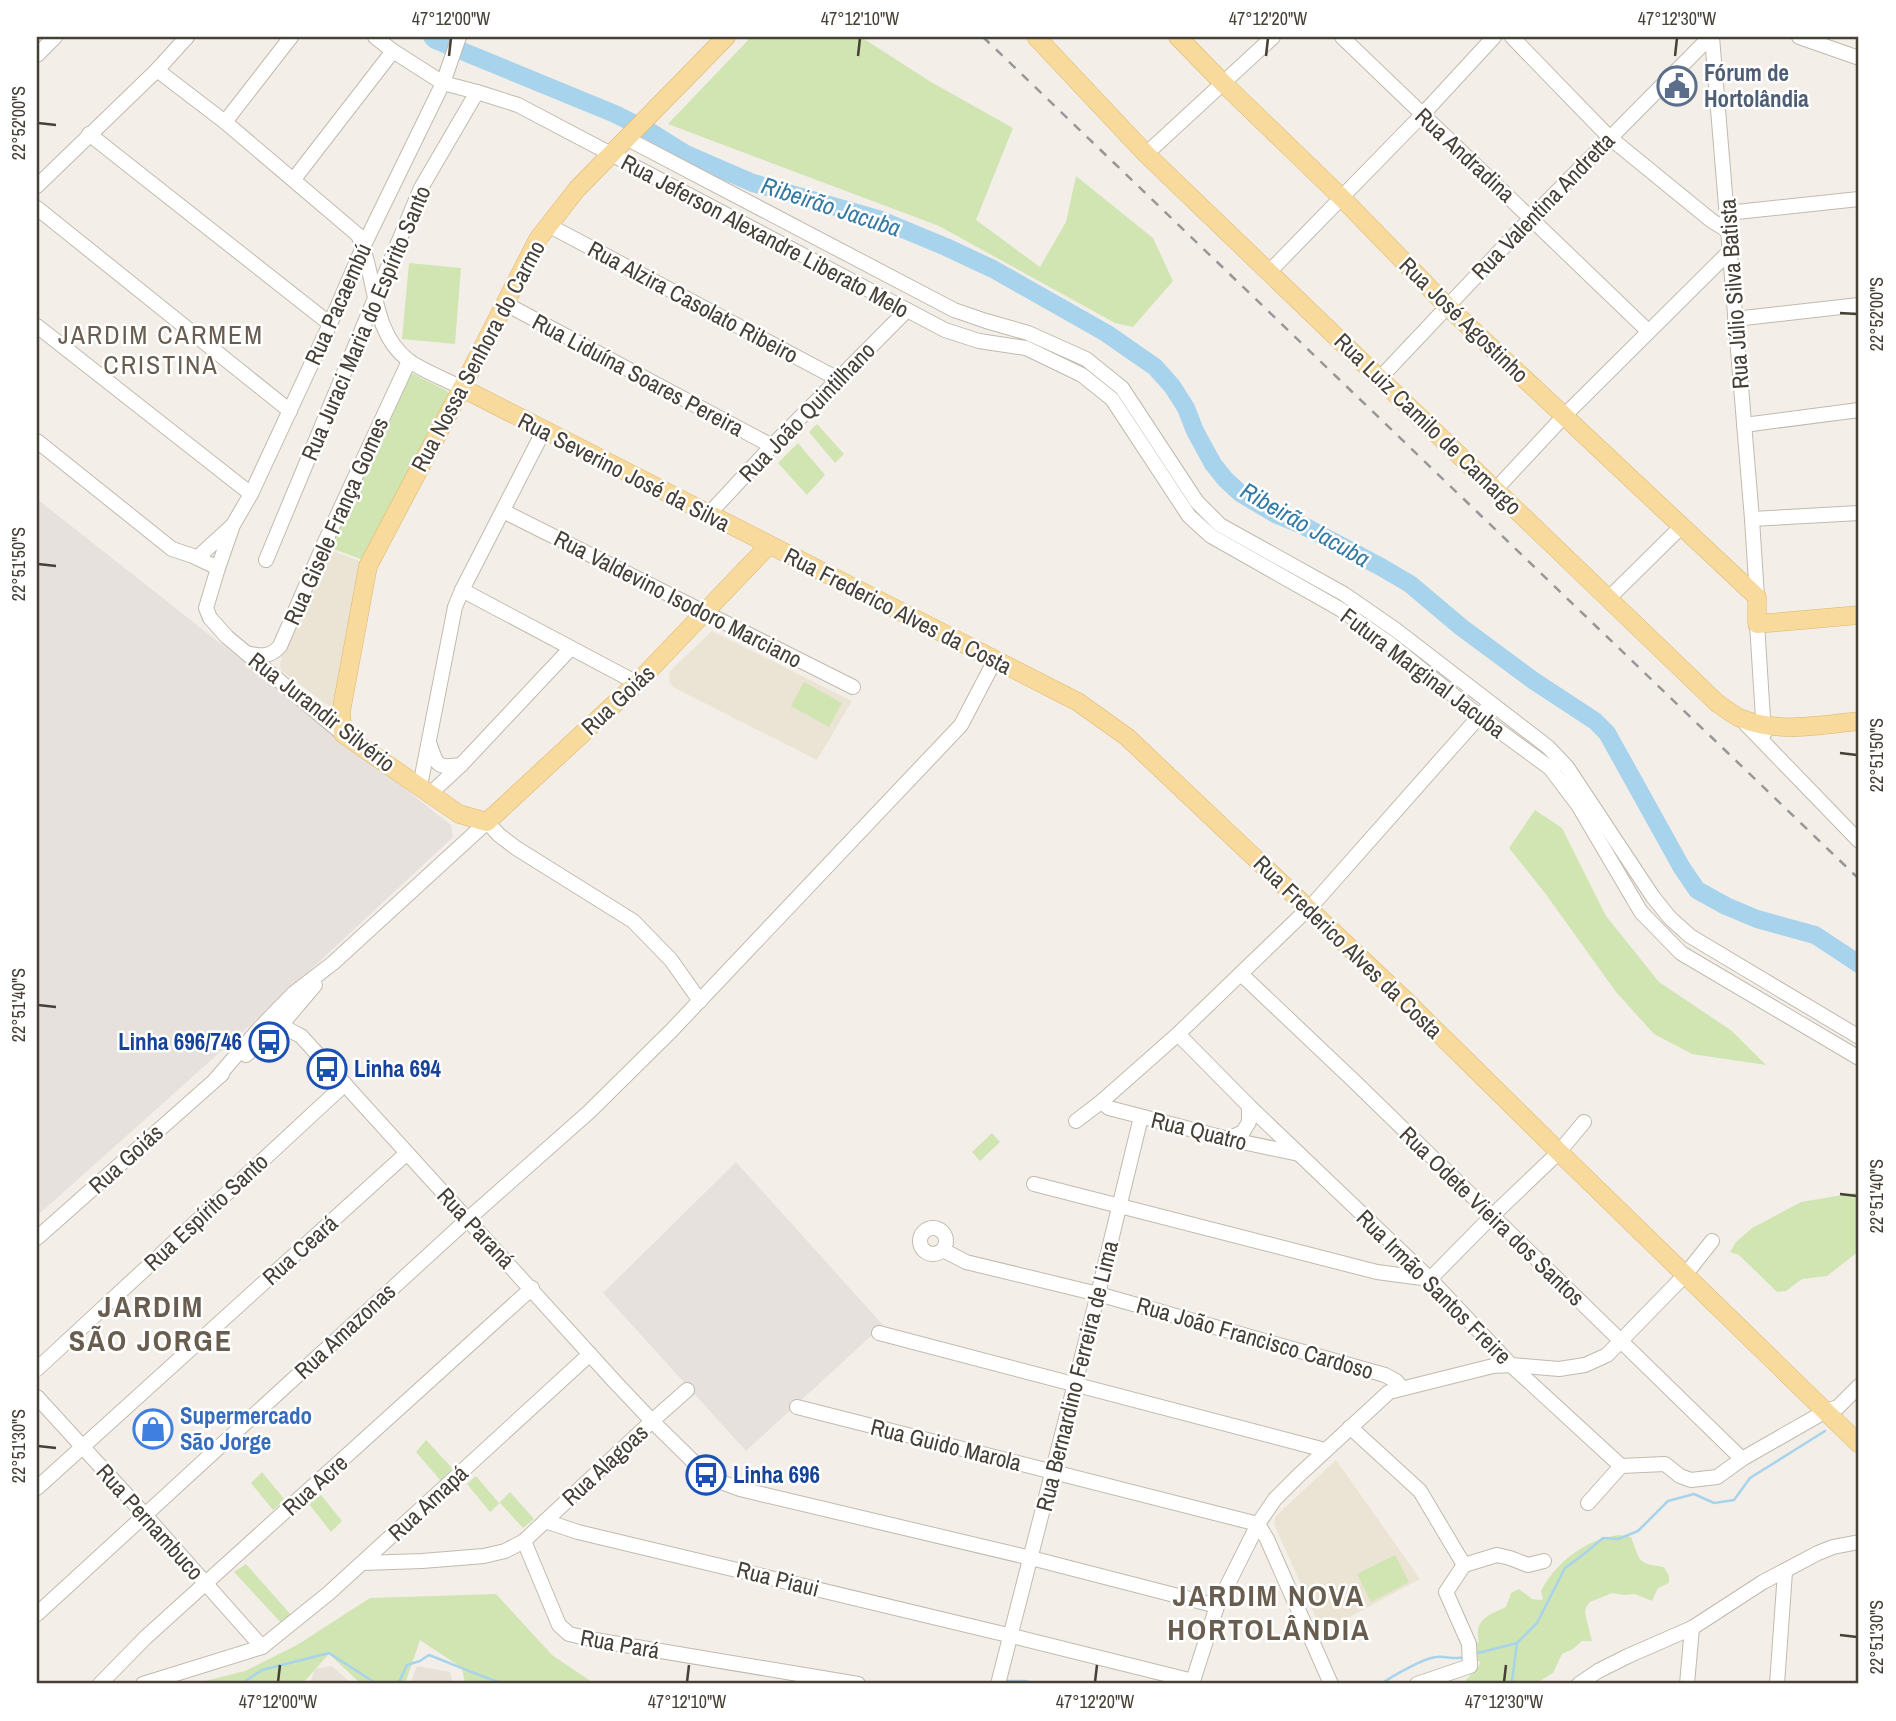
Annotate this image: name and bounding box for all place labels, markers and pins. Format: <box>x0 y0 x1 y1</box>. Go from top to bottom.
place label: Fórum de Hortolândia <box>1704 57 1809 114</box>
public building icon: Fórum de Hortolândia <box>1656 65 1698 107</box>
bus stop icon: Linha 696/746 <box>248 1021 290 1063</box>
place label: Linha 696/746 <box>118 1026 242 1057</box>
bus stop icon: Linha 694 <box>306 1048 348 1090</box>
place label: Linha 694 <box>354 1053 442 1084</box>
place label: Supermercado São Jorge <box>180 1400 312 1457</box>
shop icon: Supermercado São Jorge <box>132 1408 174 1450</box>
bus stop icon: Linha 696 <box>685 1454 727 1496</box>
place label: Linha 696 <box>733 1459 820 1490</box>

